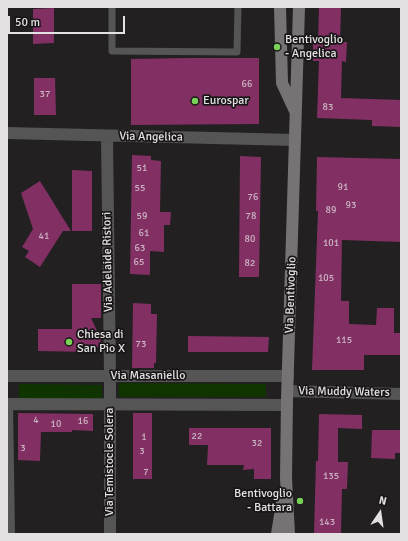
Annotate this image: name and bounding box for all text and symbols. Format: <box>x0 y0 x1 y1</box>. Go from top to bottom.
scale bar <box>10 8 127 34</box>
text: 50 m <box>15 15 40 30</box>
place label: Bentivoglio - Angelica <box>285 33 343 61</box>
marker: Bentivoglio - Angelica <box>272 42 282 52</box>
house number: 66 <box>242 78 252 90</box>
house number: 37 <box>40 88 50 100</box>
place label: Eurospar <box>203 94 249 108</box>
marker: Eurospar <box>190 96 200 106</box>
house number: 83 <box>323 101 333 113</box>
street label: Via Angelica <box>119 129 183 145</box>
house number: 51 <box>137 162 147 174</box>
house number: 91 <box>338 181 348 193</box>
house number: 55 <box>135 182 145 194</box>
house number: 76 <box>248 191 258 203</box>
house number: 93 <box>346 199 356 211</box>
house number: 89 <box>326 204 336 216</box>
house number: 59 <box>137 210 147 222</box>
house number: 78 <box>246 210 256 222</box>
street label: Via Adelaide Ristori <box>100 212 116 312</box>
house number: 61 <box>139 227 149 239</box>
house number: 41 <box>39 230 49 242</box>
house number: 80 <box>245 233 255 245</box>
house number: 101 <box>323 237 339 249</box>
house number: 63 <box>135 242 145 254</box>
house number: 65 <box>134 256 144 268</box>
street label: Via Bentivoglio <box>282 256 300 334</box>
house number: 82 <box>245 257 255 269</box>
house number: 105 <box>318 272 334 284</box>
place label: Chiesa di San Pio X <box>77 328 125 356</box>
house number: 115 <box>336 334 352 346</box>
marker: Chiesa di San Pio X <box>64 337 74 347</box>
house number: 73 <box>136 338 146 350</box>
street label: Via Masaniello <box>111 369 185 383</box>
street label: Via Muddy Waters <box>298 384 390 400</box>
street label: Via Temistocle Solera <box>103 408 117 516</box>
house number: 4 <box>33 414 39 426</box>
house number: 16 <box>78 415 88 427</box>
house number: 10 <box>51 418 61 430</box>
house number: 22 <box>192 430 202 442</box>
house number: 1 <box>141 431 147 443</box>
house number: 32 <box>252 437 262 449</box>
house number: 3 <box>20 442 26 454</box>
house number: 3 <box>139 445 145 457</box>
house number: 7 <box>143 466 149 478</box>
house number: 135 <box>323 470 339 482</box>
place label: Bentivoglio - Battara <box>234 487 292 515</box>
north arrow <box>360 493 400 533</box>
text: N <box>378 494 388 508</box>
marker: Bentivoglio - Battara <box>295 496 305 506</box>
house number: 143 <box>319 516 335 528</box>

